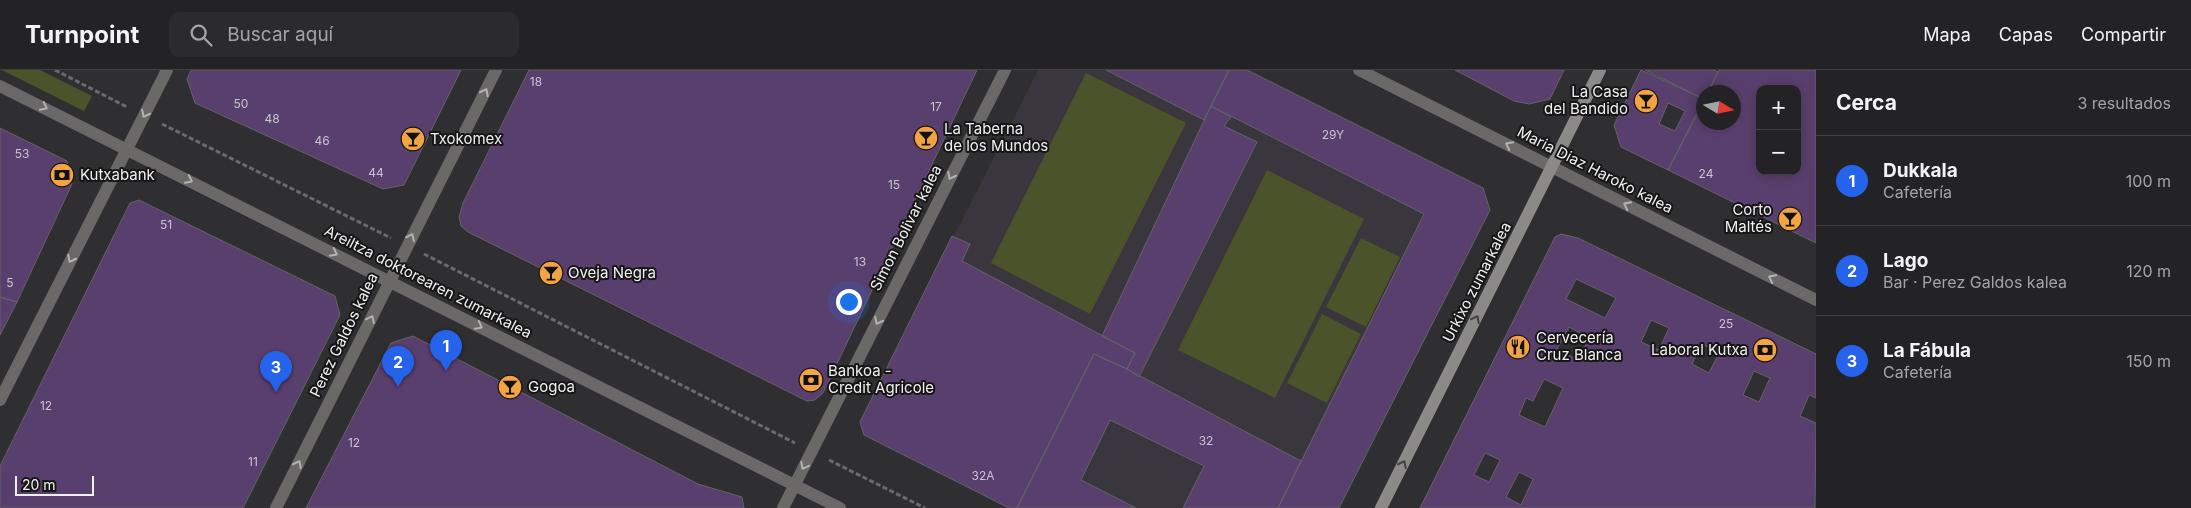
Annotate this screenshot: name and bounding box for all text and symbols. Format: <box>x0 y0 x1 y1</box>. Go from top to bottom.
search box <box>169 12 519 57</box>
text: Turnpoint <box>25 20 139 49</box>
icon: search <box>187 21 215 49</box>
text: Buscar aquí <box>227 23 333 46</box>
text: Mapa <box>1923 24 1971 45</box>
text: Capas <box>1999 24 2053 45</box>
text: Compartir <box>2081 24 2166 45</box>
house number: 18 <box>530 74 542 89</box>
place label: La Casa del Bandido <box>1544 82 1628 118</box>
north arrow <box>1696 85 1741 130</box>
map controls <box>1756 85 1801 175</box>
button: + <box>1756 85 1801 130</box>
bar icon: La Casa del Bandido <box>1633 88 1659 114</box>
one-way arrow <box>479 89 489 98</box>
text: Cerca <box>1836 90 1897 115</box>
text: 3 resultados <box>2077 93 2171 113</box>
house number: 50 <box>234 96 248 111</box>
house number: 17 <box>930 99 942 114</box>
one-way arrow <box>39 101 48 111</box>
one-way arrow <box>141 109 151 118</box>
house number: 48 <box>264 111 280 126</box>
place label: La Taberna de los Mundos <box>944 119 1048 155</box>
street label: Maria Diaz Haroko kalea <box>1514 122 1676 217</box>
bar icon: La Taberna de los Mundos <box>913 125 939 151</box>
bar icon: Txokomex <box>400 126 426 152</box>
house number: 29Y <box>1322 127 1344 142</box>
place label: Txokomex <box>430 129 502 148</box>
button: − <box>1756 130 1801 175</box>
house number: 46 <box>314 133 330 148</box>
one-way arrow <box>1506 141 1515 151</box>
house number: 53 <box>15 146 29 161</box>
text: Dukkala <box>1883 159 1958 182</box>
bank icon: Kutxabank <box>49 162 75 188</box>
street label: Simon Bolivar kalea <box>866 162 946 294</box>
place label: Kutxabank <box>80 165 156 184</box>
house number: 44 <box>368 165 384 180</box>
house number: 24 <box>1699 166 1714 181</box>
one-way arrow <box>947 171 957 180</box>
text: 1 <box>1849 171 1855 191</box>
text: 100 m <box>2126 171 2171 191</box>
one-way arrow <box>184 174 193 184</box>
house number: 15 <box>888 177 900 192</box>
text: Cafetería <box>1883 182 1952 202</box>
place label: Corto Maltés <box>1725 200 1772 236</box>
one-way arrow <box>1624 201 1633 211</box>
bar icon: Corto Maltés <box>1777 206 1803 232</box>
house number: 51 <box>160 217 172 232</box>
street label: Urkixo zumarkalea <box>1438 219 1515 345</box>
street label: Areiltza doktorearen zumarkalea <box>321 221 535 342</box>
one-way arrow <box>404 233 415 242</box>
one-way arrow <box>329 247 338 257</box>
text: Lago <box>1883 249 1928 272</box>
one-way arrow <box>67 253 77 262</box>
house number: 13 <box>854 254 866 269</box>
bar icon: Oveja Negra <box>538 260 564 286</box>
text: 2 <box>1847 261 1857 281</box>
text: 120 m <box>2126 261 2171 281</box>
place label: Oveja Negra <box>568 263 656 282</box>
street label: Perez Galdos kalea <box>305 270 382 400</box>
text: Bar · Perez Galdos kalea <box>1883 272 2067 292</box>
one-way arrow <box>1769 274 1778 284</box>
house number: 5 <box>6 275 14 290</box>
your location <box>836 289 862 315</box>
one-way arrow <box>364 315 375 324</box>
one-way arrow <box>874 316 884 325</box>
one-way arrow <box>1470 316 1480 325</box>
house number: 25 <box>1719 316 1733 331</box>
one-way arrow <box>474 320 483 330</box>
place label: Cervecería Cruz Blanca <box>1536 328 1622 364</box>
pin: 1 <box>430 330 462 371</box>
restaurant icon: Cervecería Cruz Blanca <box>1505 334 1531 360</box>
bank icon: Laboral Kutxa <box>1752 337 1778 363</box>
text: La Fábula <box>1883 339 1971 362</box>
place label: Laboral Kutxa <box>1651 340 1748 359</box>
pin: 2 <box>382 346 414 387</box>
pin: 3 <box>260 351 292 392</box>
text: 3 <box>1847 351 1857 371</box>
text: 150 m <box>2126 351 2171 371</box>
place label: Bankoa - Credit Agricole <box>828 361 934 397</box>
text: Cafetería <box>1883 362 1952 382</box>
bank icon: Bankoa - Credit Agricole <box>798 367 824 393</box>
bar icon: Gogoa <box>497 374 523 400</box>
place label: Gogoa <box>528 377 575 396</box>
house number: 12 <box>40 398 52 413</box>
house number: 32 <box>1199 433 1213 448</box>
house number: 12 <box>348 435 360 450</box>
house number: 11 <box>248 454 258 469</box>
one-way arrow <box>800 460 810 469</box>
one-way arrow <box>292 461 302 470</box>
one-way arrow <box>1397 461 1407 470</box>
house number: 32A <box>971 468 995 483</box>
scale bar <box>15 473 94 496</box>
text: 20 m <box>22 476 56 493</box>

